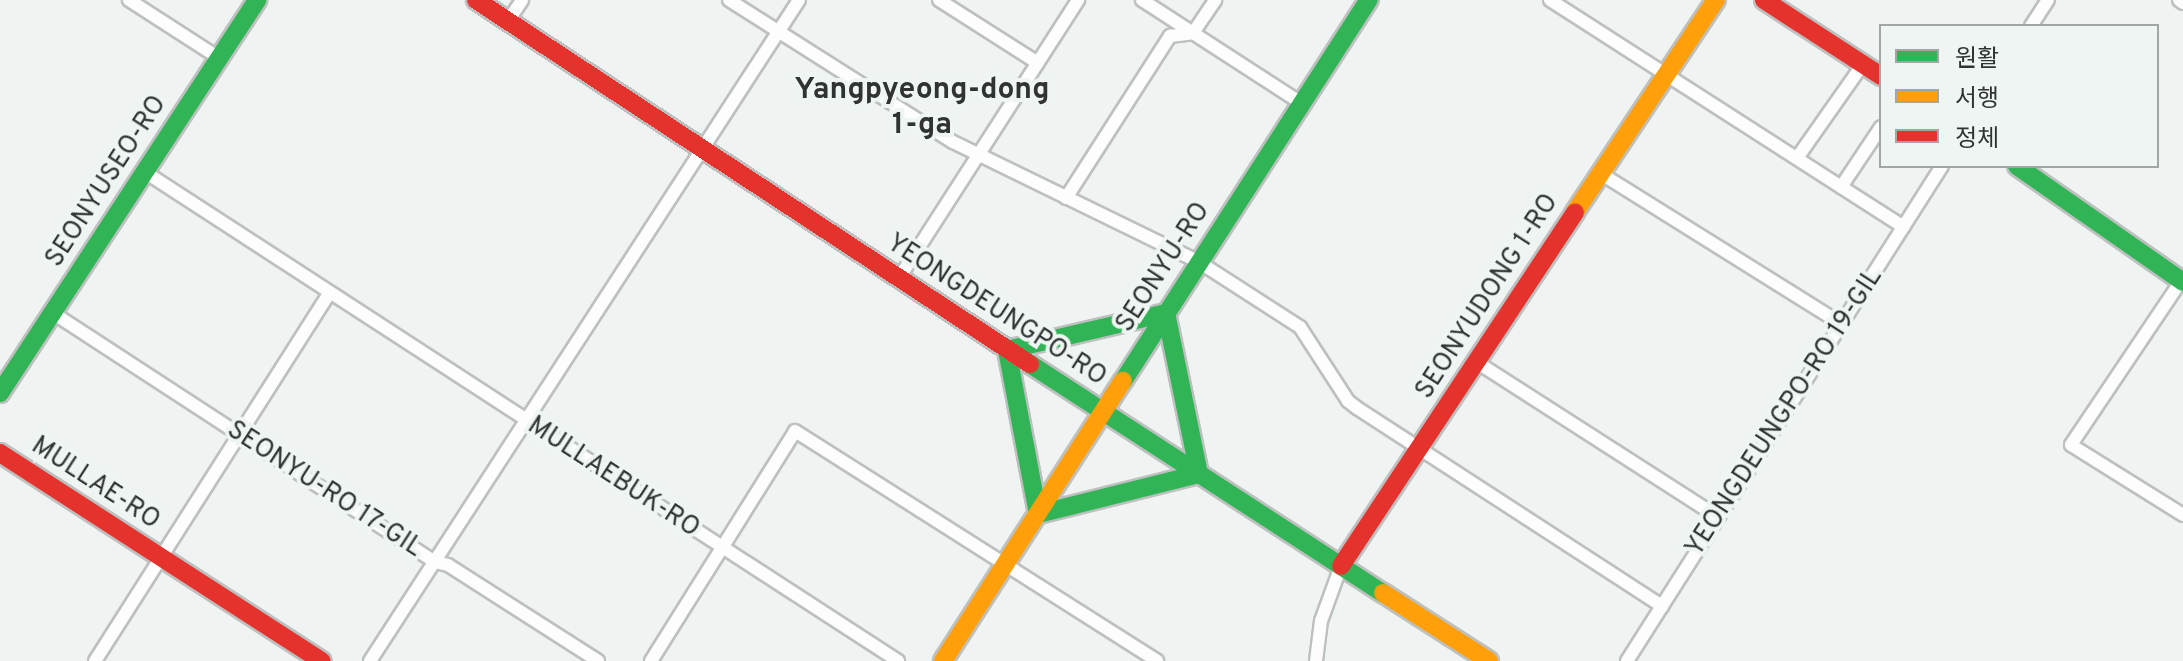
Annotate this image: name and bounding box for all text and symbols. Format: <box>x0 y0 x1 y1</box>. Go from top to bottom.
legend <box>1879 24 2159 168</box>
text: 원활 <box>1955 45 1999 75</box>
district label: Yangpyeong-dong 1-ga <box>794 73 1050 144</box>
text: 서행 <box>1955 85 1999 115</box>
street label: SEONYUSEO-RO <box>40 90 174 274</box>
text: 정체 <box>1955 125 1999 155</box>
street label: SEONYUDONG 1-RO <box>1410 189 1566 405</box>
street label: SEONYU-RO <box>1110 197 1218 339</box>
street label: YEONGDEUNGPO-RO <box>880 228 1112 394</box>
street label: YEONGDEUNGPO-RO 19-GIL <box>1680 263 1890 563</box>
street label: MULLAEBUK-RO <box>521 411 705 545</box>
street label: SEONYU-RO 17-GIL <box>221 415 427 565</box>
street label: MULLAE-RO <box>25 431 165 537</box>

